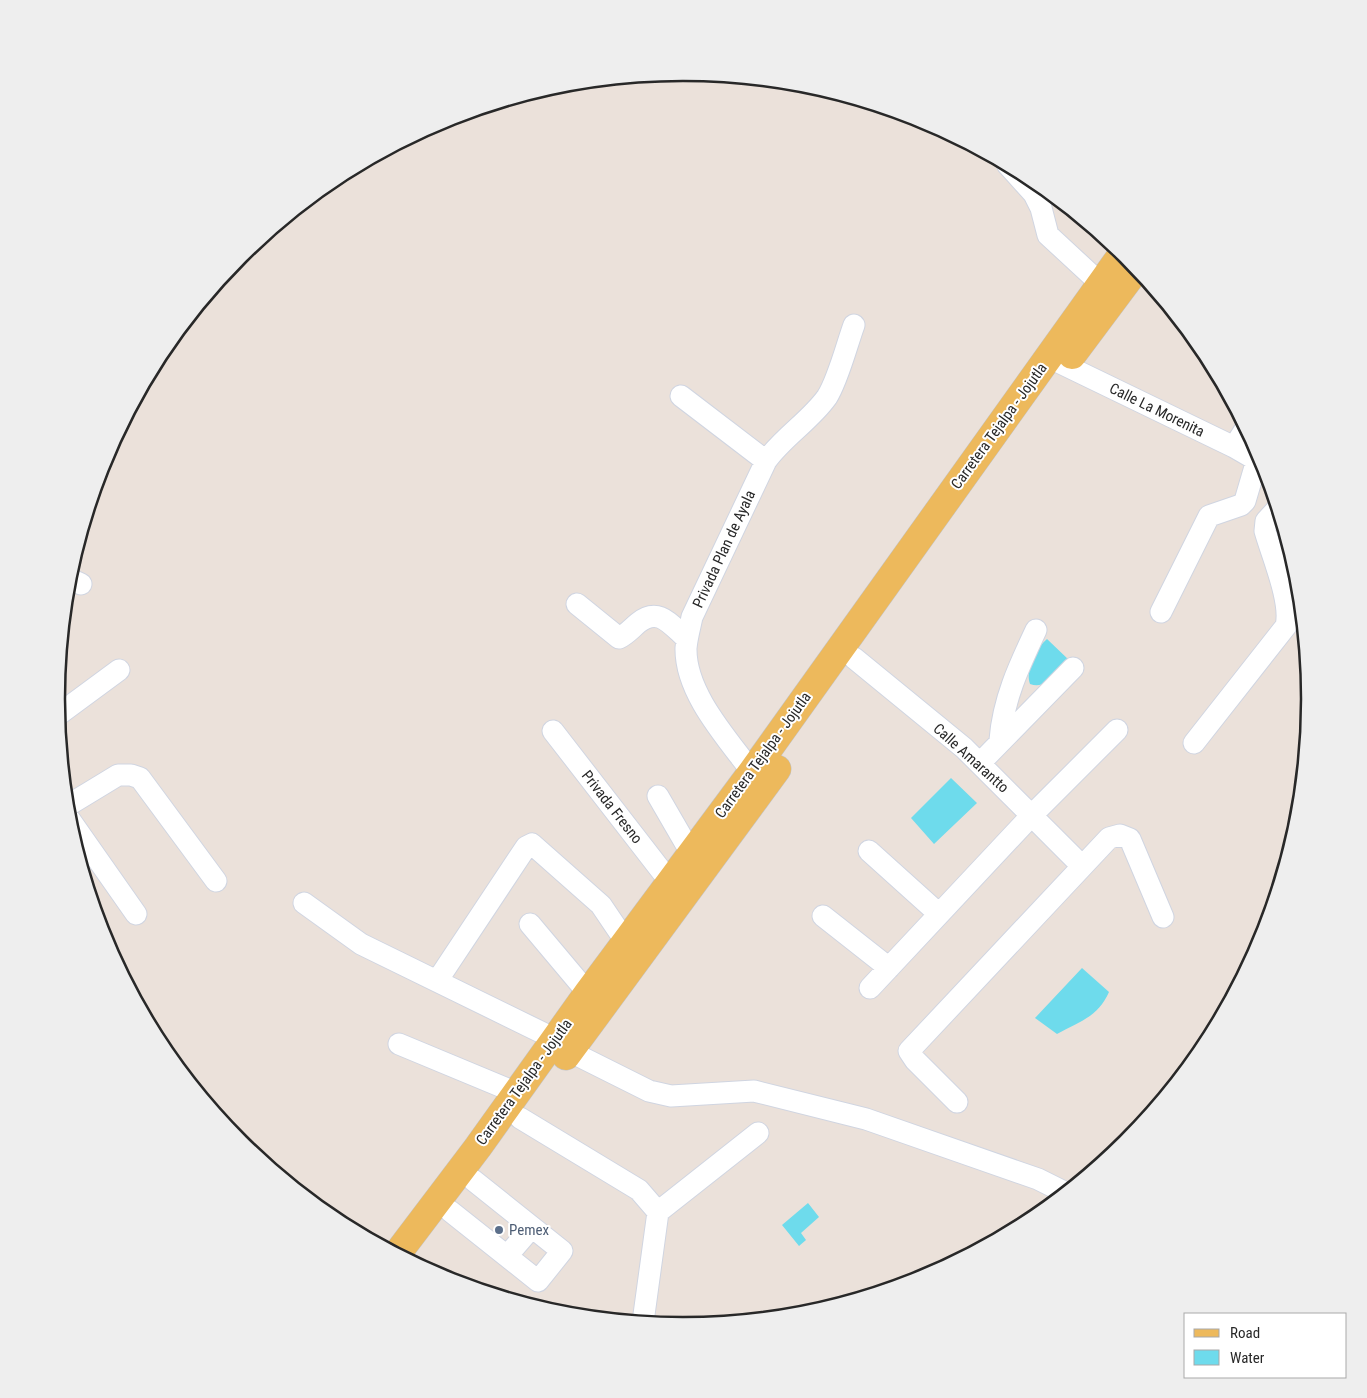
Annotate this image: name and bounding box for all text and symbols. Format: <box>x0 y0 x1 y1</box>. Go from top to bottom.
street label: Carretera Tejalpa - Jojutla <box>947 359 1051 493</box>
street label: Calle La Morenita <box>1107 379 1207 441</box>
street label: Privada Plan de Ayala <box>689 487 759 611</box>
street label: Carretera Tejalpa - Jojutla <box>711 688 815 822</box>
street label: Calle Amarantto <box>930 719 1012 797</box>
street label: Privada Fresno <box>578 767 646 847</box>
street label: Carretera Tejalpa - Jojutla <box>472 1015 576 1149</box>
place label: Pemex <box>509 1221 550 1239</box>
marker: Pemex <box>493 1224 505 1236</box>
legend <box>1184 1313 1347 1378</box>
text: Road <box>1230 1324 1260 1342</box>
text: Water <box>1230 1349 1265 1367</box>

